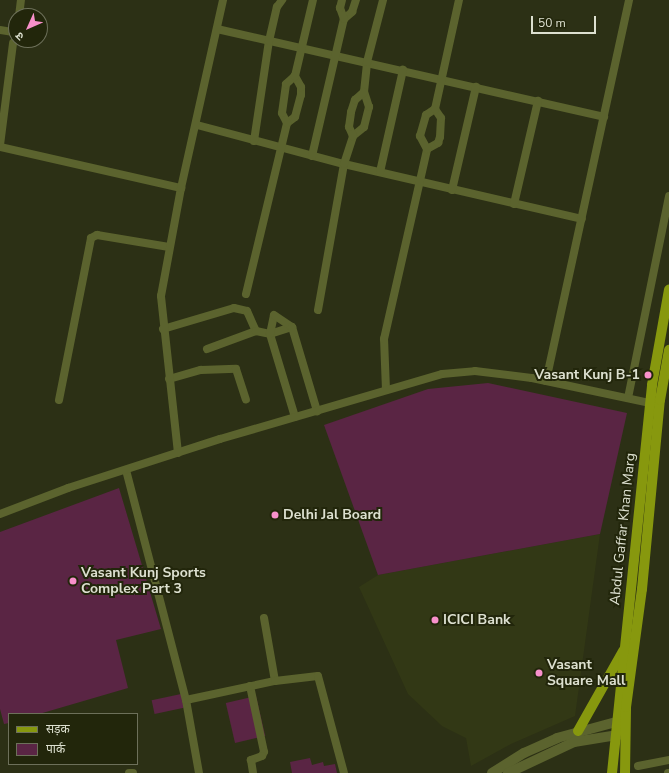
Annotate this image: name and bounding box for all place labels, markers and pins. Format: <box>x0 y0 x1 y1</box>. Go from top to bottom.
place label: Vasant Kunj B-1 <box>534 367 640 383</box>
marker: Vasant Kunj B-1 <box>643 370 653 380</box>
place label: Delhi Jal Board <box>283 507 381 523</box>
marker: Delhi Jal Board <box>270 510 280 520</box>
place label: Vasant Kunj Sports Complex Part 3 <box>81 565 206 598</box>
marker: Vasant Kunj Sports Complex Part 3 <box>68 576 78 586</box>
place label: ICICI Bank <box>443 612 511 628</box>
marker: ICICI Bank <box>430 615 440 625</box>
place label: Vasant Square Mall <box>547 657 625 690</box>
marker: Vasant Square Mall <box>534 668 544 678</box>

